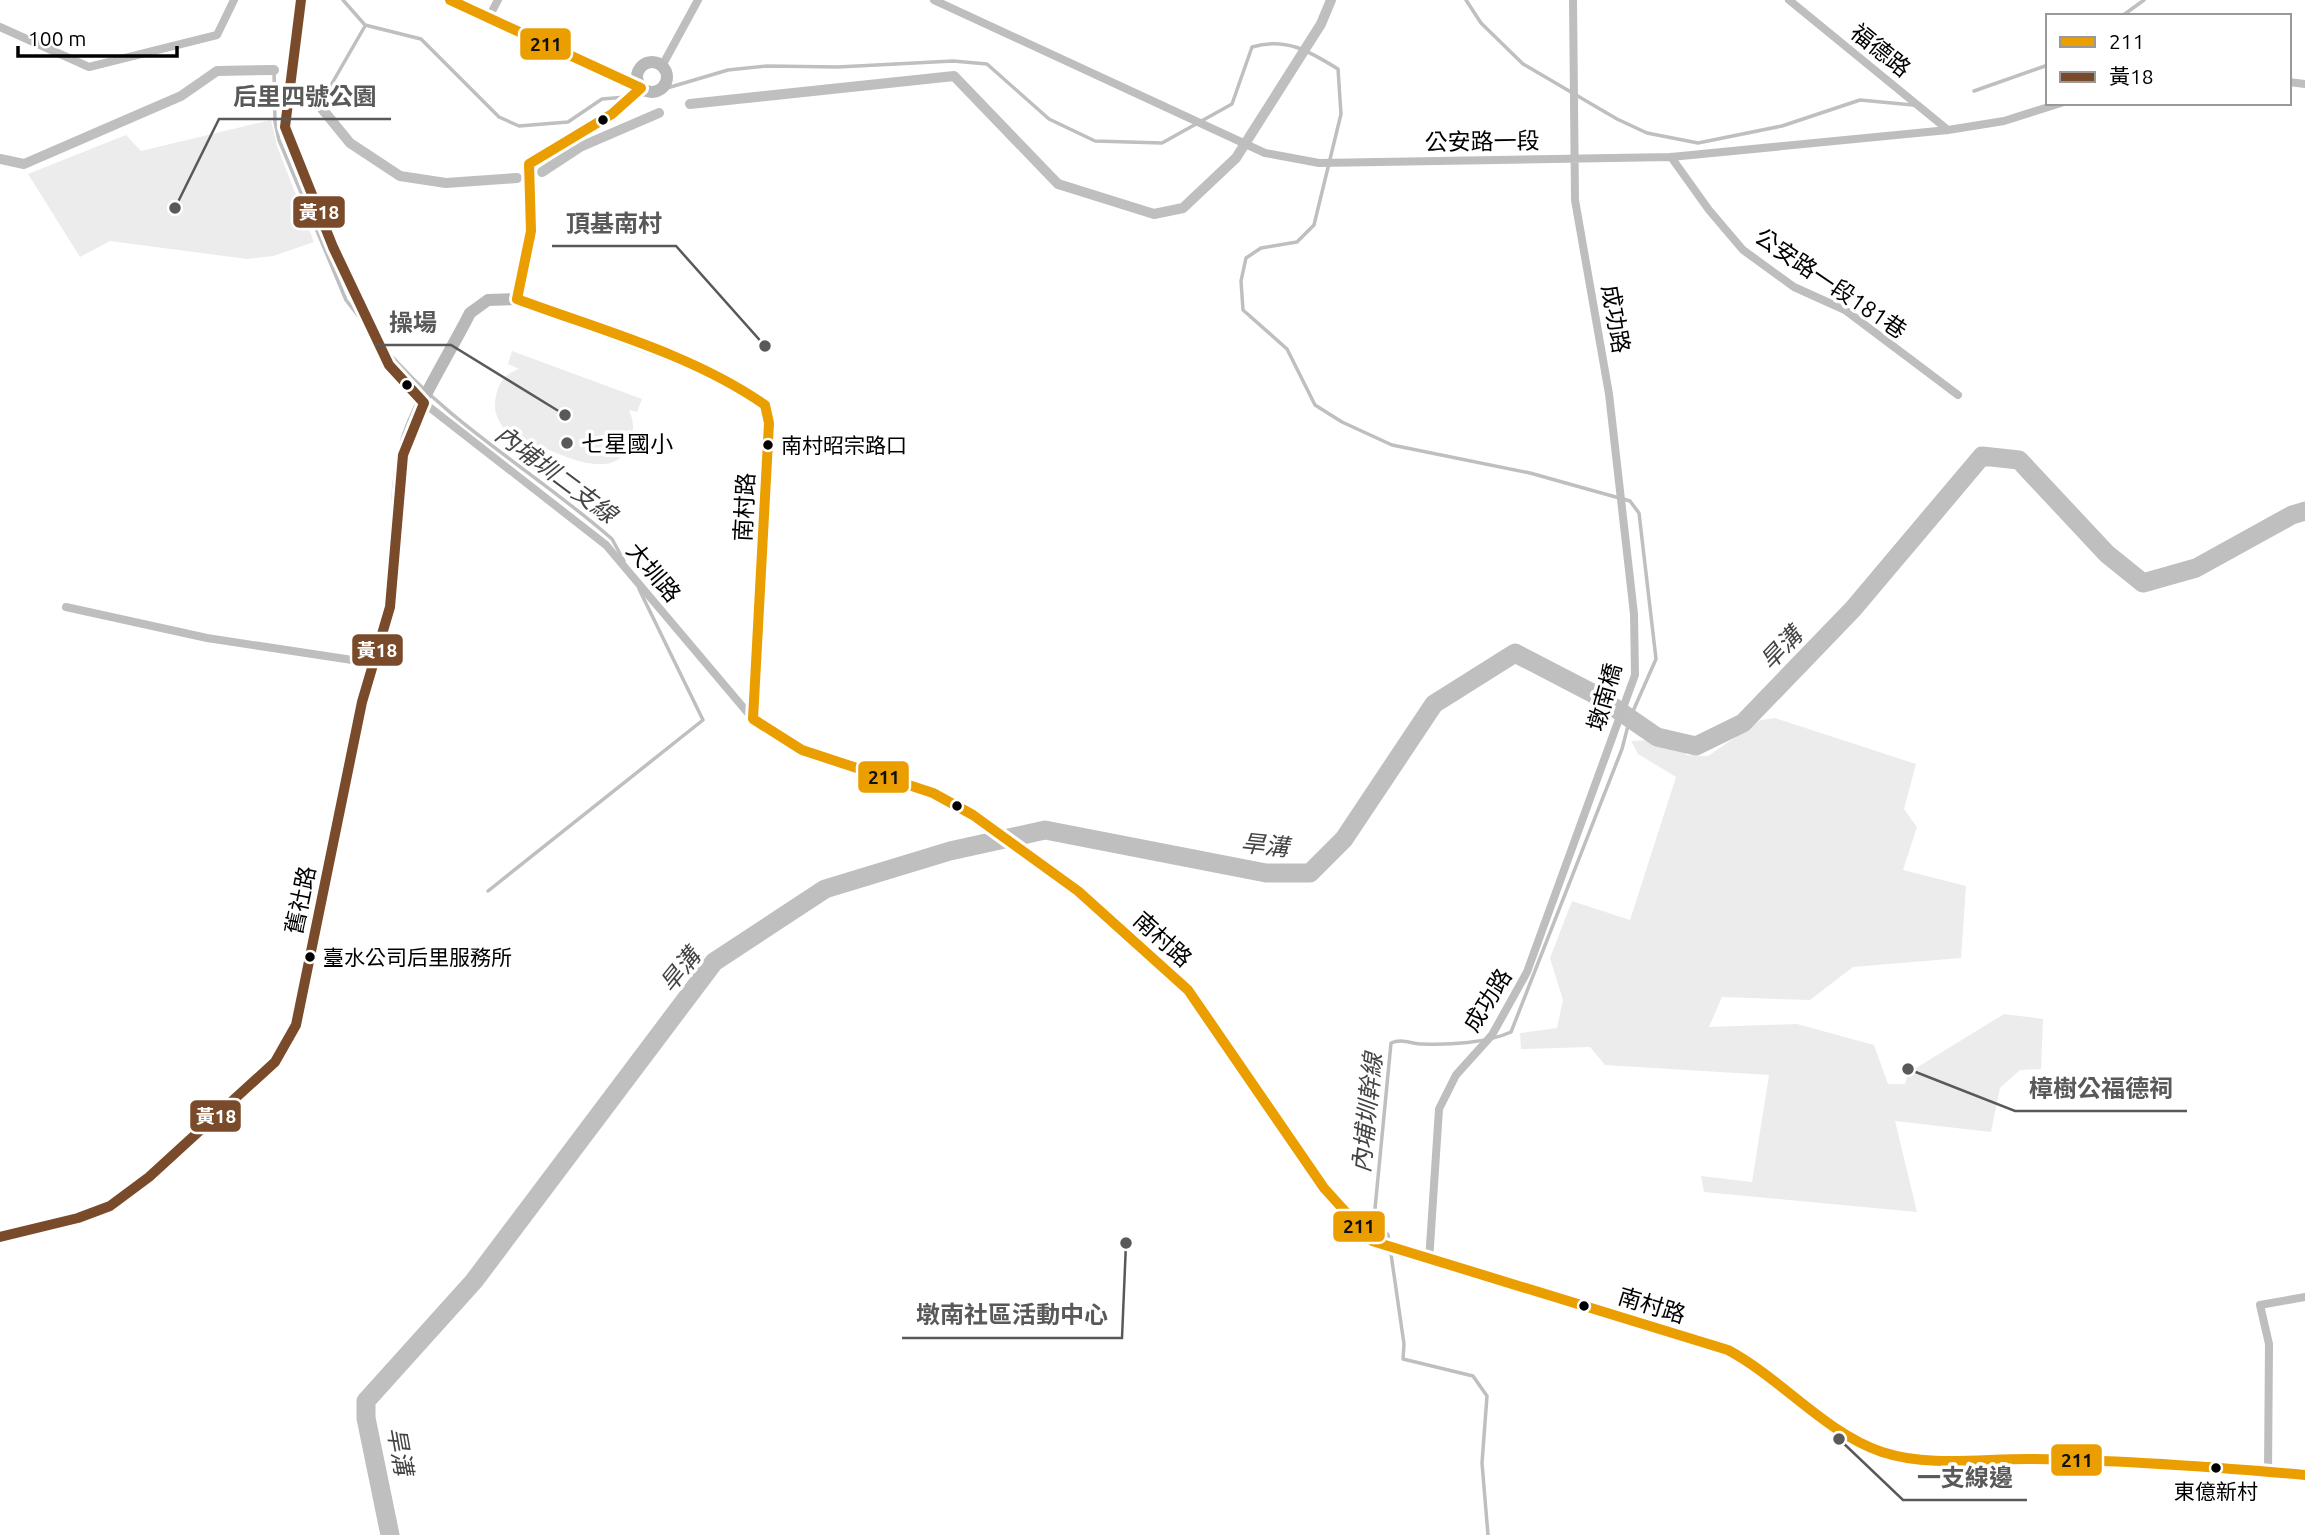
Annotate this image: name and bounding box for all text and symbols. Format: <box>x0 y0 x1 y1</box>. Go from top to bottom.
scale bar <box>18 14 177 58</box>
legend <box>2046 14 2291 105</box>
street label: 福德路 <box>1846 19 1916 81</box>
text: 100 m <box>28 26 86 50</box>
line badge: 211 <box>519 27 572 61</box>
text: 211 <box>2109 29 2145 53</box>
text: 211 <box>530 33 562 55</box>
text: 黃18 <box>2109 64 2154 88</box>
callout: 后里四號公園 <box>219 74 391 119</box>
text: 后里四號公園 <box>233 83 377 110</box>
unlabelled marker <box>596 113 610 127</box>
street label: 公安路一段 <box>1424 127 1540 155</box>
line badge: 黃18 <box>292 195 346 229</box>
text: 黃18 <box>299 201 339 223</box>
callout: 頂基南村 <box>552 201 676 246</box>
text: 頂基南村 <box>566 210 662 237</box>
street label: 公安路一段181巷 <box>1751 223 1911 343</box>
street label: 成功路 <box>1598 283 1634 355</box>
callout: 操場 <box>375 300 451 345</box>
text: 操場 <box>389 309 437 336</box>
unlabelled marker <box>400 378 414 392</box>
water label: 內埔圳二支線 <box>490 420 624 530</box>
place label: 七星國小 <box>581 431 673 456</box>
place label: 南村昭宗路口 <box>781 433 907 457</box>
marker: 七星國小 <box>559 435 575 451</box>
marker: 南村昭宗路口 <box>761 438 775 452</box>
street label: 南村路 <box>730 472 758 542</box>
street label: 大圳路 <box>622 538 686 606</box>
water label: 旱溝 <box>1755 619 1809 675</box>
line badge: 黃18 <box>351 633 404 667</box>
text: 黃18 <box>357 639 397 661</box>
street label: 墩南橋 <box>1582 660 1626 734</box>
line badge: 211 <box>857 760 910 794</box>
text: 211 <box>868 766 900 788</box>
unlabelled marker <box>950 799 964 813</box>
water label: 旱溝 <box>1240 829 1293 861</box>
street label: 舊社路 <box>281 864 319 936</box>
street label: 南村路 <box>1129 907 1197 971</box>
water label: 旱溝 <box>654 941 707 997</box>
place label: 臺水公司后里服務所 <box>323 945 512 969</box>
marker: 臺水公司后里服務所 <box>303 950 317 964</box>
street label: 成功路 <box>1458 964 1516 1036</box>
water label: 內埔圳幹線 <box>1347 1049 1387 1174</box>
callout: 樟樹公福德祠 <box>2015 1066 2187 1111</box>
text: 樟樹公福德祠 <box>2029 1075 2173 1102</box>
line badge: 黃18 <box>189 1099 242 1133</box>
text: 黃18 <box>196 1105 236 1127</box>
line badge: 211 <box>1332 1210 1386 1243</box>
text: 211 <box>1343 1215 1375 1237</box>
street label: 南村路 <box>1615 1283 1689 1327</box>
callout: 墩南社區活動中心 <box>902 1293 1122 1338</box>
unlabelled marker <box>1577 1299 1591 1313</box>
text: 墩南社區活動中心 <box>916 1301 1108 1328</box>
water label: 旱溝 <box>383 1425 418 1480</box>
line badge: 211 <box>2050 1443 2103 1477</box>
text: 211 <box>2061 1449 2093 1471</box>
callout: 一支線邊 <box>1903 1455 2027 1500</box>
marker: 東億新村 <box>2209 1461 2223 1475</box>
text: 一支線邊 <box>1917 1464 2013 1491</box>
place label: 東億新村 <box>2174 1479 2258 1503</box>

